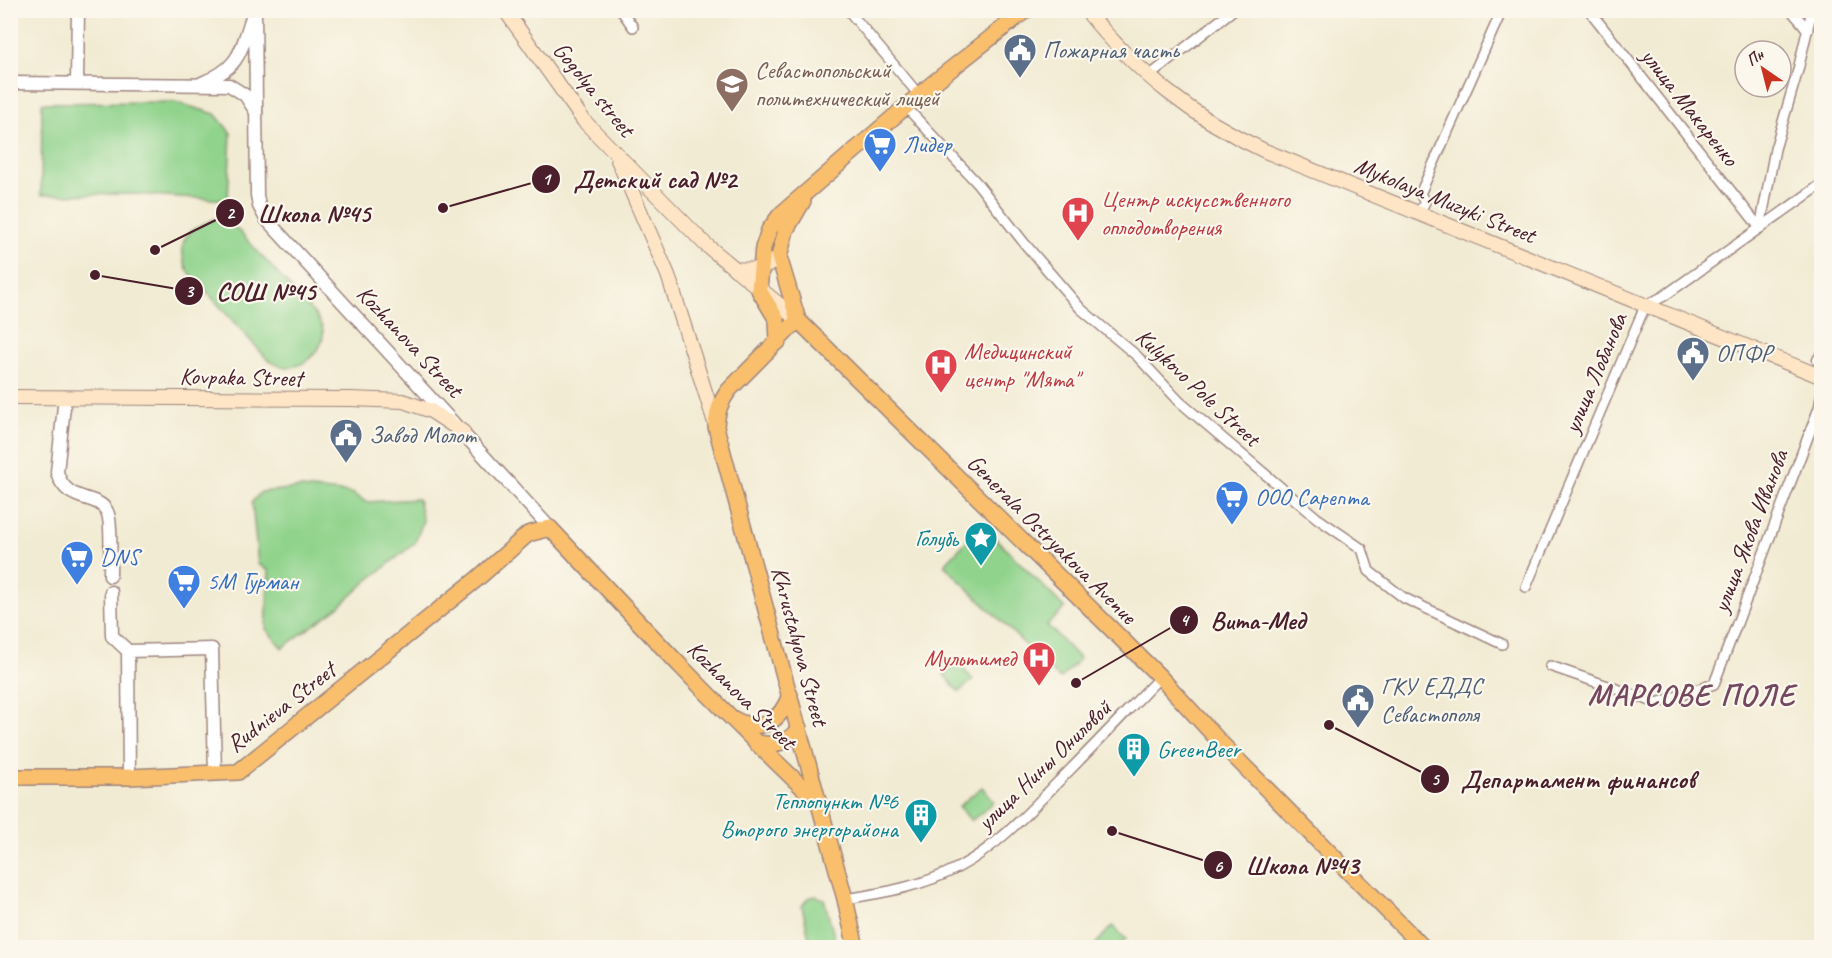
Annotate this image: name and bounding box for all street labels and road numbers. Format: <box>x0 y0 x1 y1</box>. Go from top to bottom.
street label: Gogolya street <box>547 36 643 144</box>
street label: улица Макаренко <box>1633 40 1746 173</box>
street label: Mykolaya Muzyki Street <box>1350 150 1542 251</box>
street label: Kozhanova Street <box>350 279 471 405</box>
street label: улица Лобанова <box>1556 307 1634 439</box>
street label: Kulykovo Pole Street <box>1129 322 1268 454</box>
street label: Kovpaka Street <box>179 361 306 393</box>
street label: улица Якова Иванова <box>1705 444 1795 618</box>
street label: Generala Ostryakova Avenue <box>961 448 1145 632</box>
street label: Khrustalyova Street <box>764 563 836 731</box>
street label: Kozhanova Street <box>681 634 804 757</box>
street label: Rudnieva Street <box>221 653 344 759</box>
street label: улица Нины Ониловой <box>969 692 1119 838</box>

